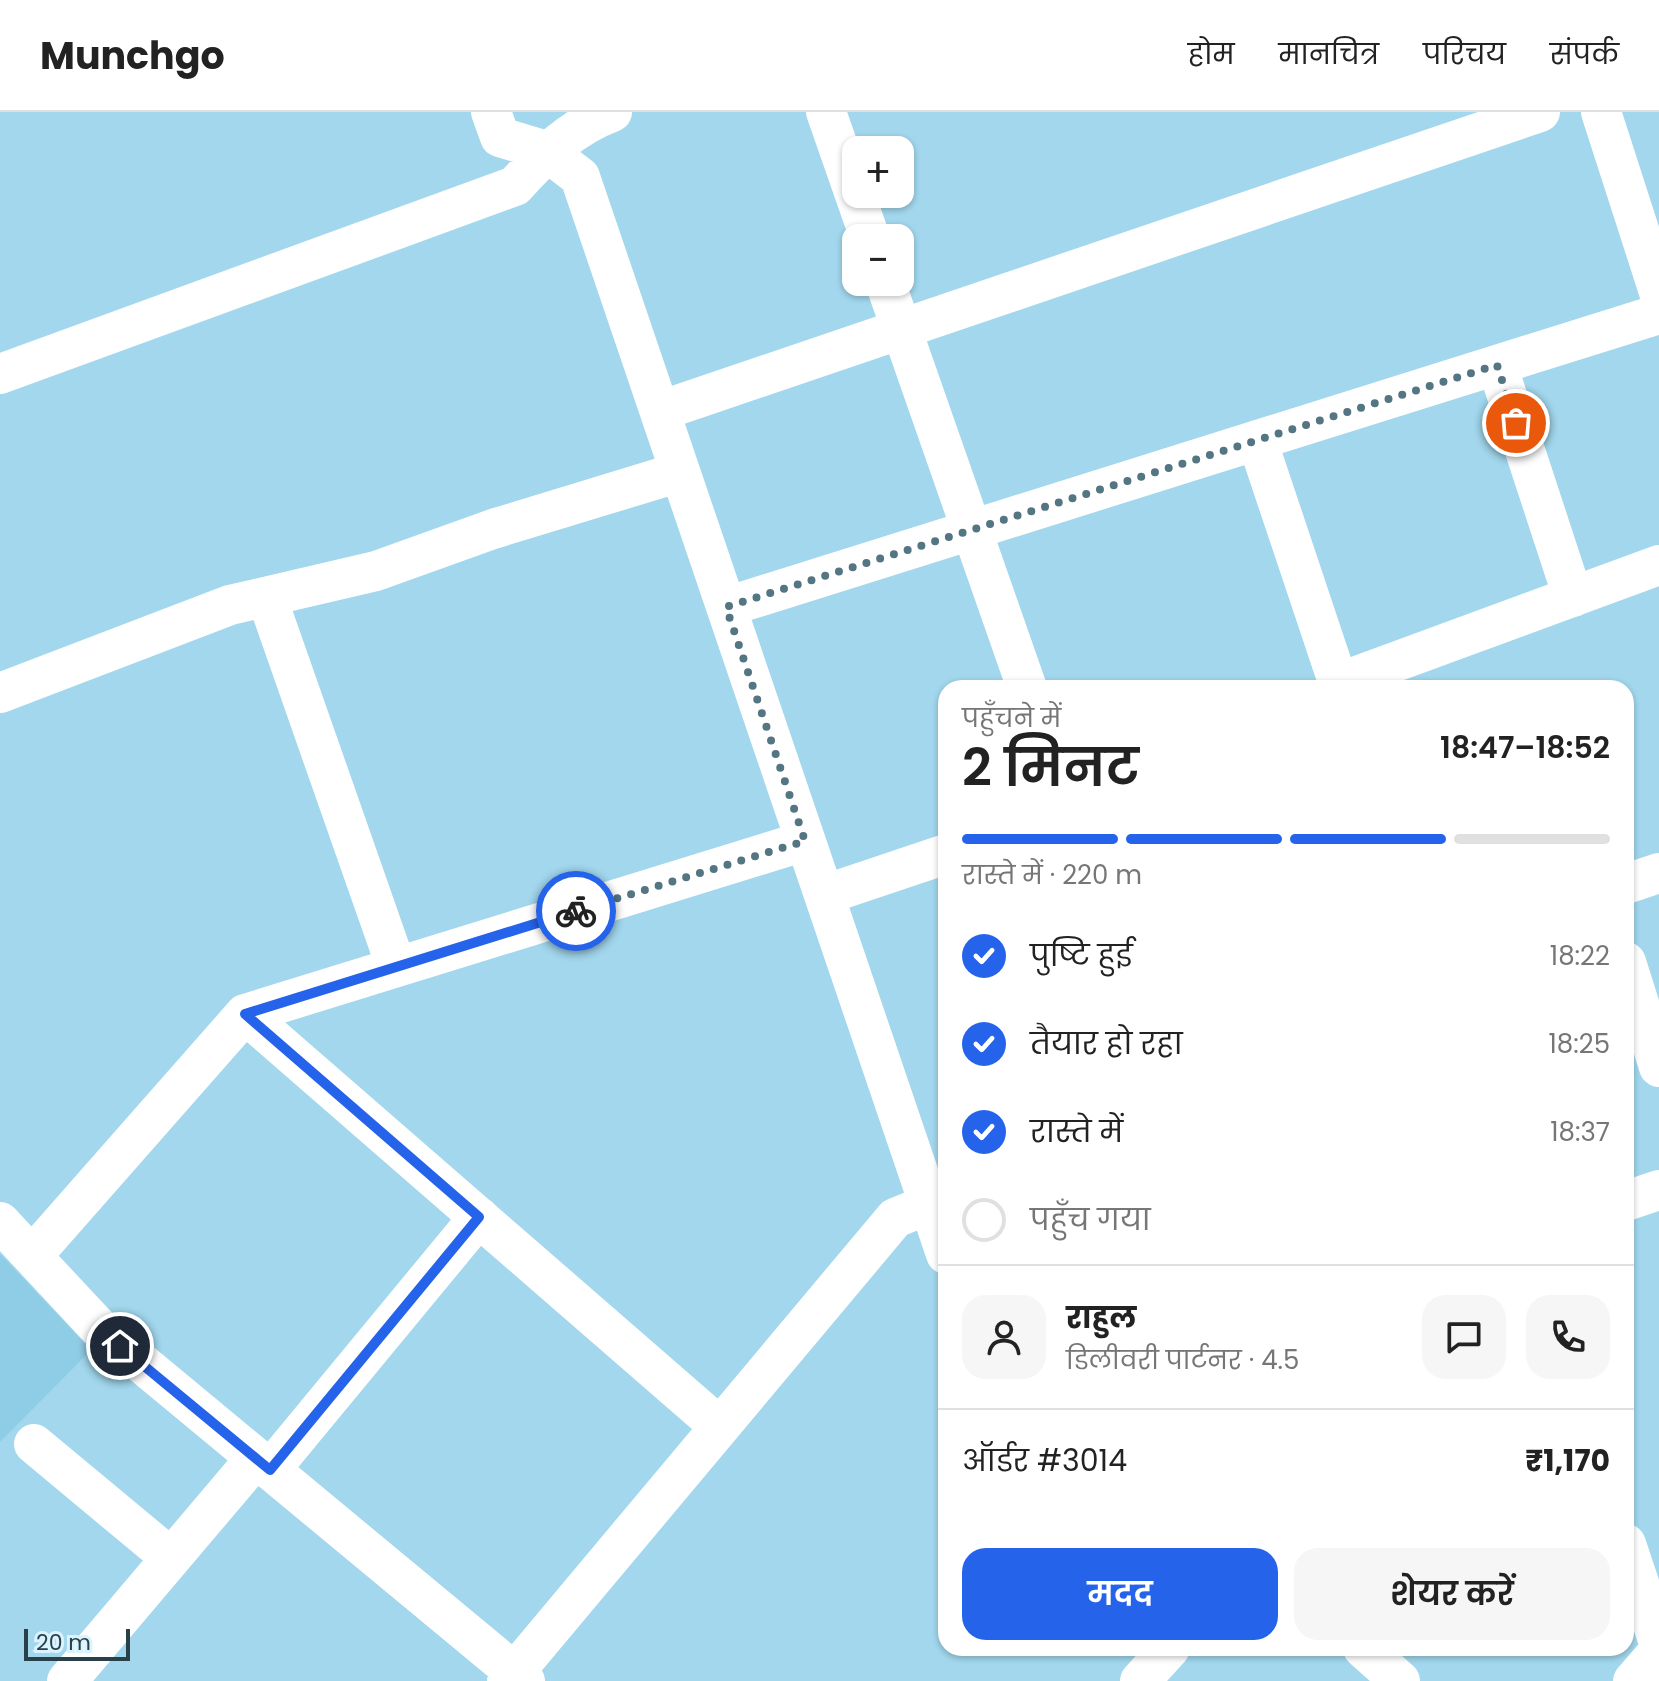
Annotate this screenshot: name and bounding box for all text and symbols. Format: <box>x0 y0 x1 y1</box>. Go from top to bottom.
text: Munchgo <box>40 29 225 82</box>
text: होम <box>1188 35 1234 74</box>
text: मानचित्र <box>1278 35 1379 74</box>
text: परिचय <box>1423 35 1506 74</box>
text: संपर्क <box>1550 35 1619 74</box>
map controls <box>842 136 914 296</box>
button: + <box>842 136 914 208</box>
button: − <box>842 224 914 296</box>
pin <box>1482 389 1550 457</box>
icon: bag <box>1494 401 1538 445</box>
text: पहुँचने में <box>962 700 1061 736</box>
text: 18:47–18:52 <box>1440 726 1610 769</box>
text: 2 मिनट <box>962 731 1139 804</box>
text: रास्ते में · 220 m <box>962 857 1142 893</box>
courier <box>536 871 616 951</box>
icon: bike <box>554 889 598 933</box>
icon: check <box>962 934 1006 978</box>
text: पुष्टि हुई <box>1030 934 1133 977</box>
text: 18:22 <box>1550 938 1610 974</box>
icon: check <box>962 1022 1006 1066</box>
text: तैयार हो रहा <box>1030 1022 1183 1065</box>
text: 18:25 <box>1548 1026 1610 1062</box>
icon: check <box>962 1110 1006 1154</box>
text: रास्ते में <box>1030 1110 1123 1153</box>
text: 18:37 <box>1550 1114 1610 1150</box>
text: पहुँच गया <box>1030 1198 1151 1241</box>
button: person <box>962 1295 1046 1379</box>
button: chat <box>1422 1295 1506 1379</box>
button: phone <box>1526 1295 1610 1379</box>
text: राहुल <box>1066 1296 1136 1339</box>
pin <box>86 1312 154 1380</box>
icon: home <box>98 1324 142 1368</box>
text: डिलीवरी पार्टनर · 4.5 <box>1066 1342 1299 1378</box>
text: ऑर्डर #3014 <box>962 1439 1127 1482</box>
text: ₹1,170 <box>1525 1439 1610 1482</box>
button: मदद <box>962 1548 1278 1640</box>
button: शेयर करें <box>1294 1548 1610 1640</box>
scale bar <box>24 1625 130 1661</box>
text: 20 m <box>36 1627 91 1658</box>

